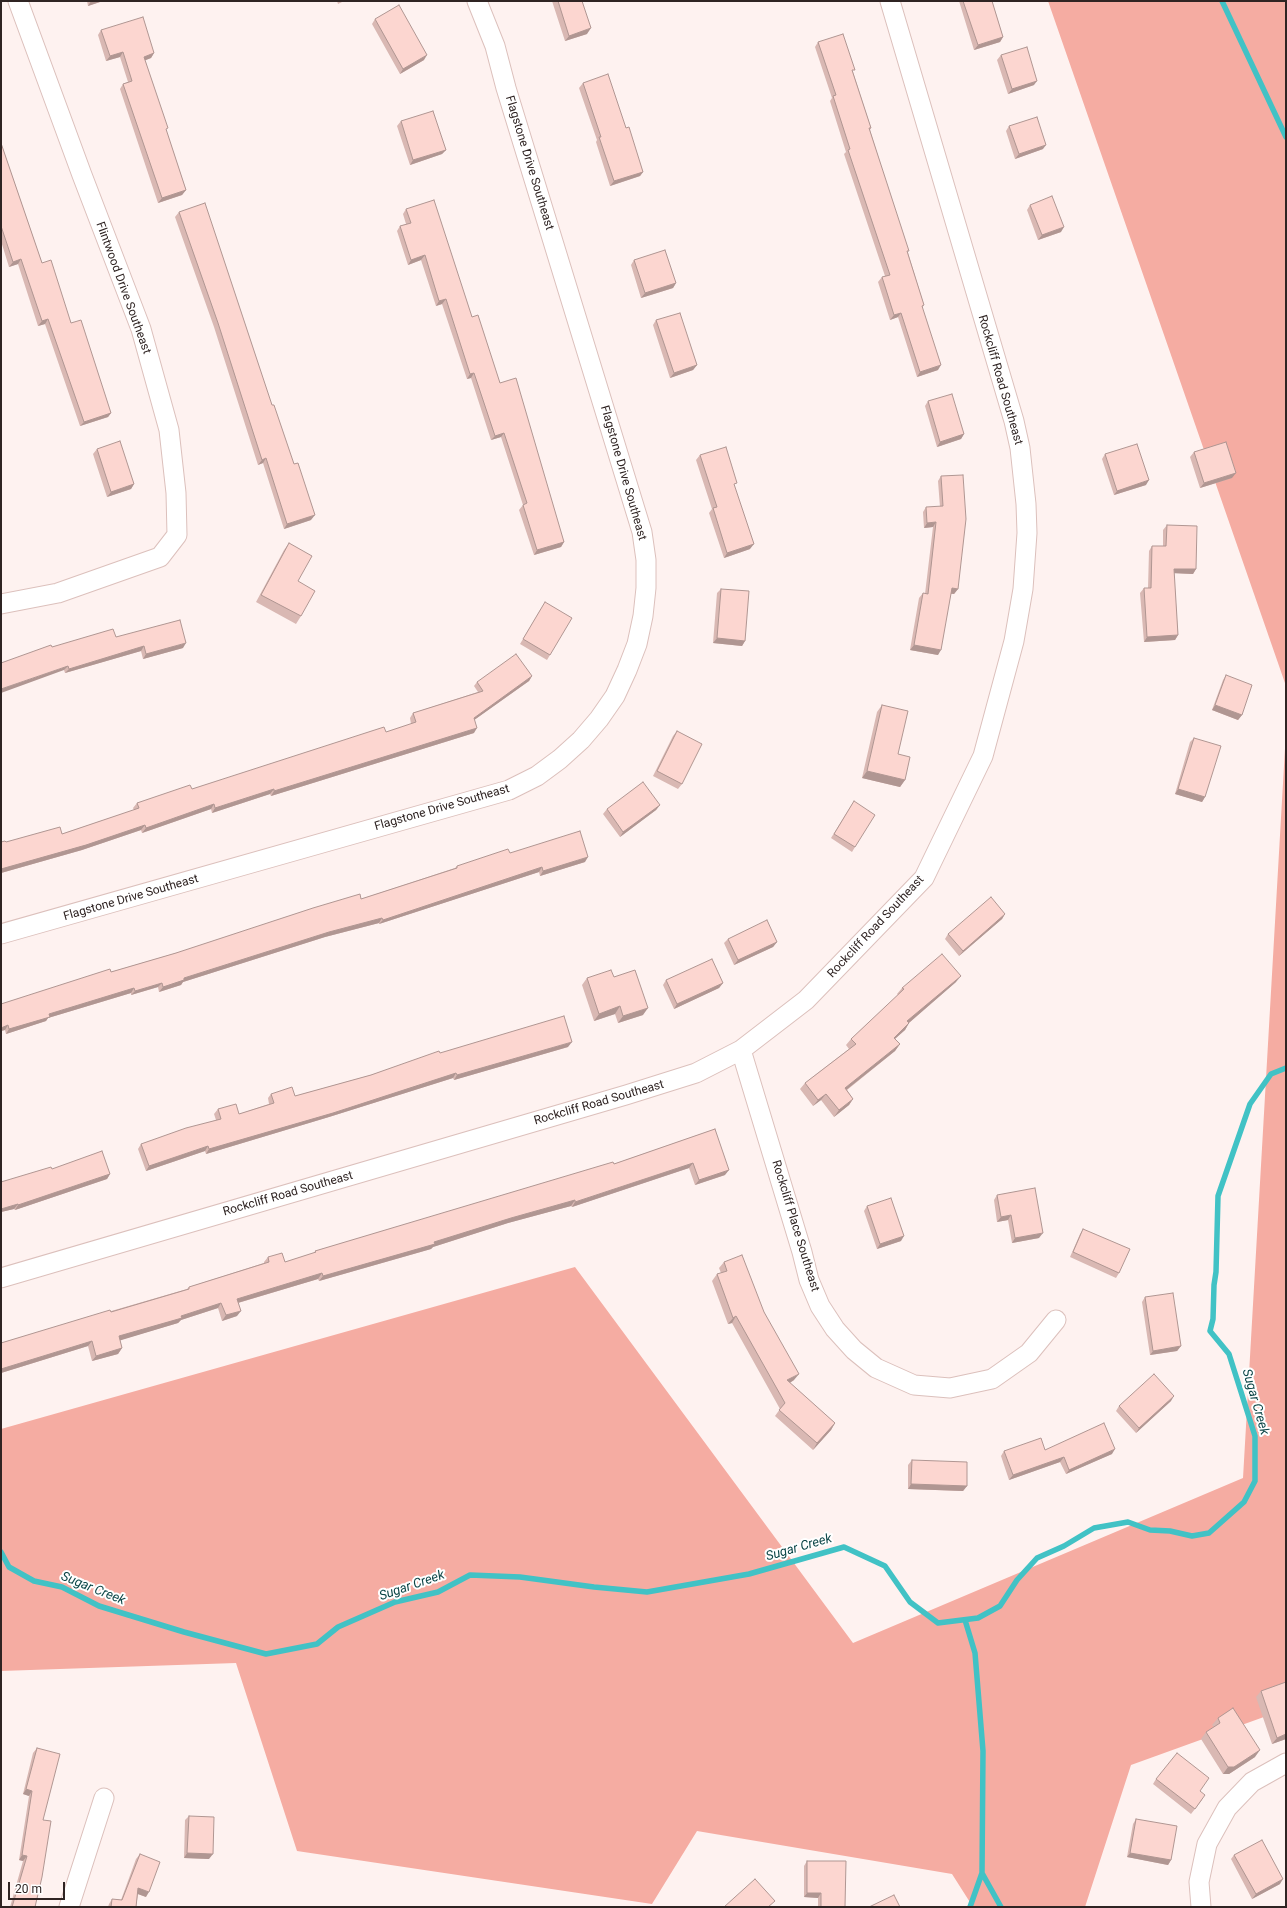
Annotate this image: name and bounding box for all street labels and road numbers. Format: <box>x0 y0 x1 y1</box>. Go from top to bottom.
street label: Flagstone Drive Southeast <box>502 94 556 232</box>
street label: Flintwood Drive Southeast <box>92 220 154 356</box>
street label: Rockcliff Road Southeast <box>975 313 1025 447</box>
street label: Flagstone Drive Southeast <box>597 404 649 542</box>
street label: Flagstone Drive Southeast <box>373 782 511 834</box>
street label: Flagstone Drive Southeast <box>62 872 200 924</box>
street label: Rockcliff Road Southeast <box>825 873 927 981</box>
street label: Rockcliff Road Southeast <box>532 1078 666 1128</box>
street label: Rockcliff Place Southeast <box>768 1159 822 1293</box>
street label: Rockcliff Road Southeast <box>221 1169 355 1219</box>

